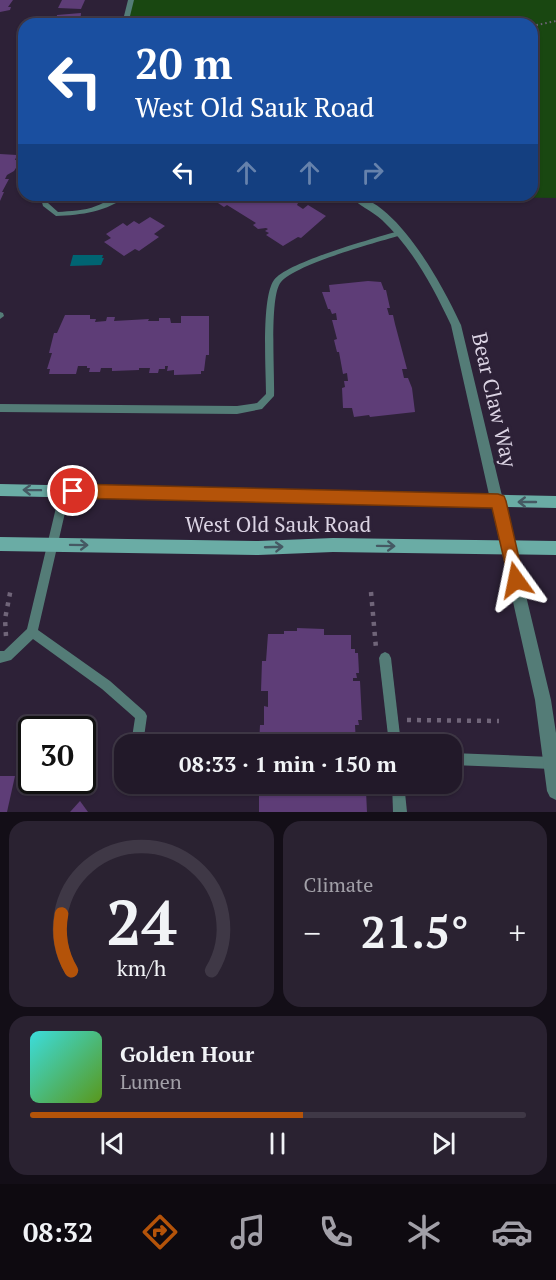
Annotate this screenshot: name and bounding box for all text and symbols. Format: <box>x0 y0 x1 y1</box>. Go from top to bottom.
text: 20 m <box>135 35 233 91</box>
icon: left <box>36 42 114 120</box>
text: West Old Sauk Road <box>135 89 374 125</box>
icon: left <box>167 156 200 189</box>
icon: ahead <box>230 156 263 189</box>
icon: ahead <box>293 156 326 189</box>
icon: right <box>356 156 389 189</box>
street label: Bear Claw Way <box>466 330 524 470</box>
pin <box>47 465 98 516</box>
icon: arrive <box>56 474 89 507</box>
one-way arrow <box>23 484 43 496</box>
one-way arrow <box>518 496 538 507</box>
street label: West Old Sauk Road <box>185 510 371 538</box>
one-way arrow <box>69 539 89 551</box>
one-way arrow <box>375 540 395 552</box>
one-way arrow <box>264 542 284 553</box>
position arrow <box>484 548 548 612</box>
speed limit sign: 30 <box>18 716 96 794</box>
text: 08:33 · 1 min · 150 m <box>179 749 397 778</box>
text: Climate <box>304 871 373 898</box>
text: 24 <box>106 880 177 963</box>
text: 21.5° <box>361 901 469 961</box>
text: − <box>304 911 321 954</box>
text: + <box>508 911 526 954</box>
text: km/h <box>116 954 166 982</box>
text: Golden Hour <box>120 1039 254 1068</box>
text: Lumen <box>120 1068 182 1095</box>
icon: previous <box>96 1127 129 1160</box>
icon: pause <box>261 1127 294 1160</box>
icon: next <box>427 1127 460 1160</box>
icon: directions <box>139 1211 181 1253</box>
icon: music <box>227 1211 269 1253</box>
icon: phone <box>315 1211 357 1253</box>
icon: climate <box>403 1211 445 1253</box>
icon: car <box>491 1211 533 1253</box>
text: 08:32 <box>23 1214 93 1250</box>

